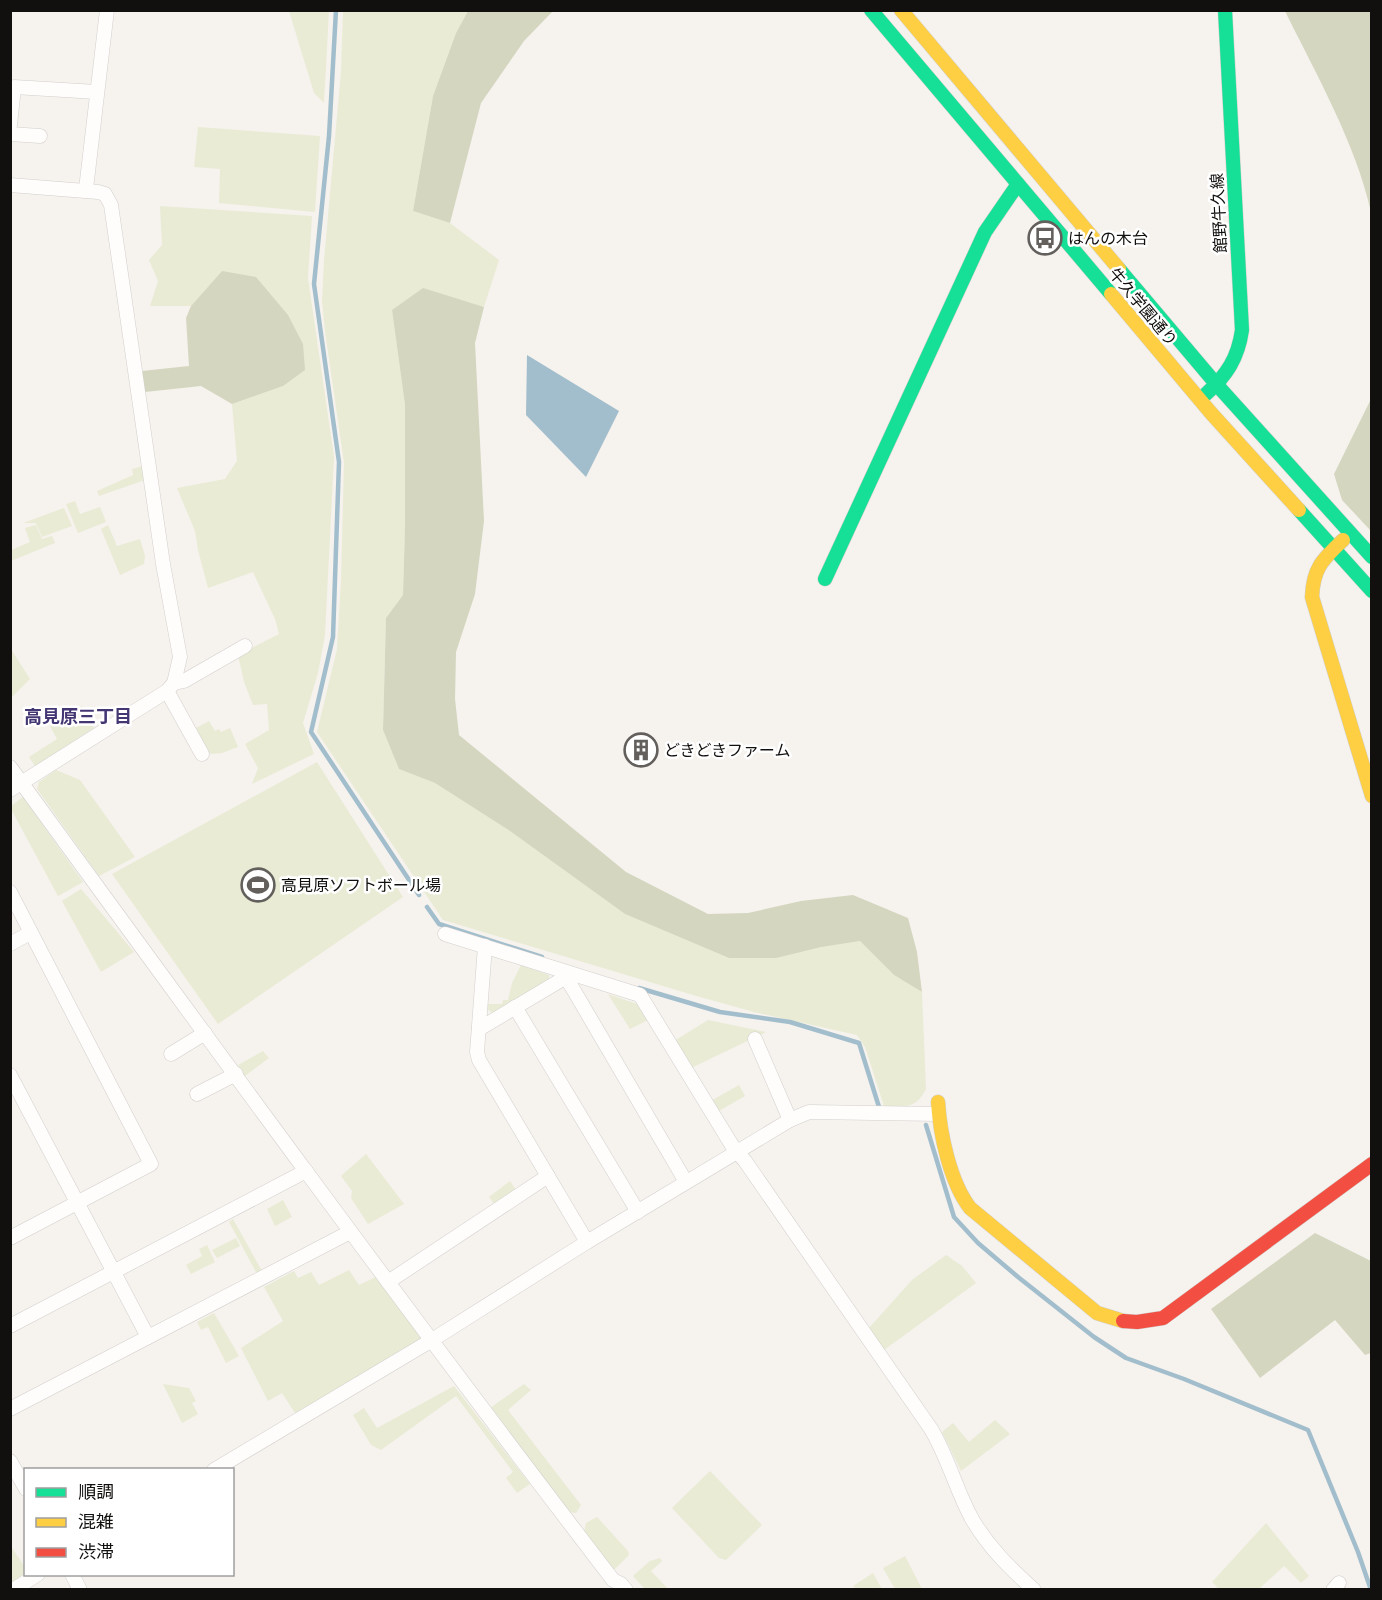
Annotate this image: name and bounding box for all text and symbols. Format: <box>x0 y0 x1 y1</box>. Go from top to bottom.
street label: 館野牛久線 <box>1207 173 1231 253</box>
bus stop icon: はんの木台 <box>1027 220 1063 256</box>
place label: はんの木台 <box>1068 229 1148 248</box>
street label: 牛久学園通り <box>1105 264 1181 350</box>
district label: 高見原三丁目 <box>24 706 132 727</box>
building icon: どきどきファーム <box>623 732 659 768</box>
place label: どきどきファーム <box>664 741 791 760</box>
sports icon: 高見原ソフトボール場 <box>240 867 276 903</box>
place label: 高見原ソフトボール場 <box>281 876 441 895</box>
legend <box>24 1468 234 1576</box>
text: 順調 <box>78 1481 114 1502</box>
text: 混雑 <box>78 1511 114 1532</box>
text: 渋滞 <box>78 1541 114 1562</box>

